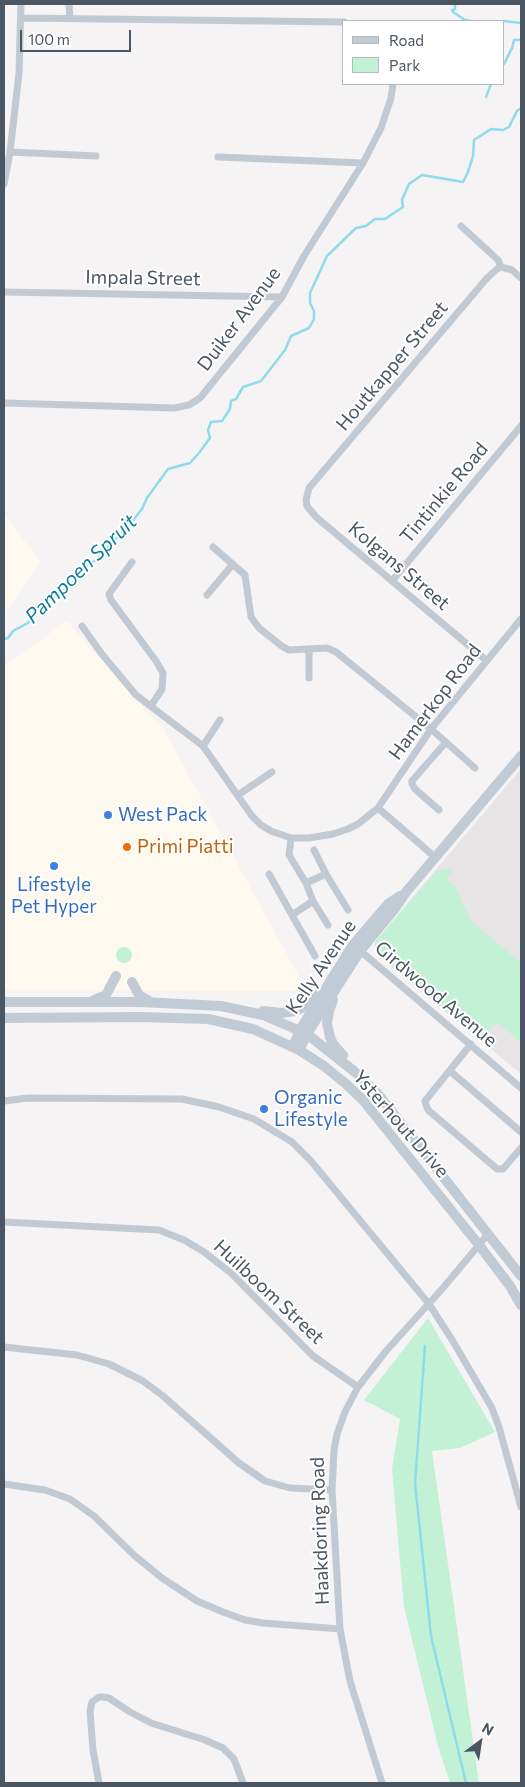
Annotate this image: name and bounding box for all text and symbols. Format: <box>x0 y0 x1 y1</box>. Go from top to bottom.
scale bar <box>22 20 134 52</box>
legend <box>342 20 505 85</box>
text: 100 m <box>28 30 70 48</box>
text: Road <box>389 31 424 49</box>
text: Park <box>389 56 420 74</box>
street label: Duiker Avenue <box>193 263 285 375</box>
street label: Impala Street <box>85 266 201 290</box>
street label: Houtkapper Street <box>331 297 453 435</box>
street label: Tintinkie Road <box>395 438 493 548</box>
water label: Pampoen Spruit <box>20 510 142 628</box>
street label: Kolgans Street <box>344 517 454 615</box>
street label: Hamerkop Road <box>384 640 486 764</box>
place label: West Pack <box>118 804 208 826</box>
marker: West Pack <box>102 809 114 821</box>
place label: Primi Piatti <box>137 836 234 858</box>
marker: Primi Piatti <box>121 841 133 853</box>
marker: Lifestyle Pet Hyper <box>48 860 60 872</box>
place label: Lifestyle Pet Hyper <box>11 874 97 918</box>
street label: Kelly Avenue <box>281 916 361 1018</box>
street label: Girdwood Avenue <box>370 936 502 1052</box>
street label: Ysterhout Drive <box>348 1066 454 1182</box>
place label: Organic Lifestyle <box>274 1087 348 1131</box>
marker: Organic Lifestyle <box>258 1103 270 1115</box>
street label: Huilboom Street <box>209 1235 329 1349</box>
street label: Haakdoring Road <box>306 1457 334 1605</box>
north arrow <box>455 1717 505 1767</box>
text: N <box>479 1719 497 1739</box>

